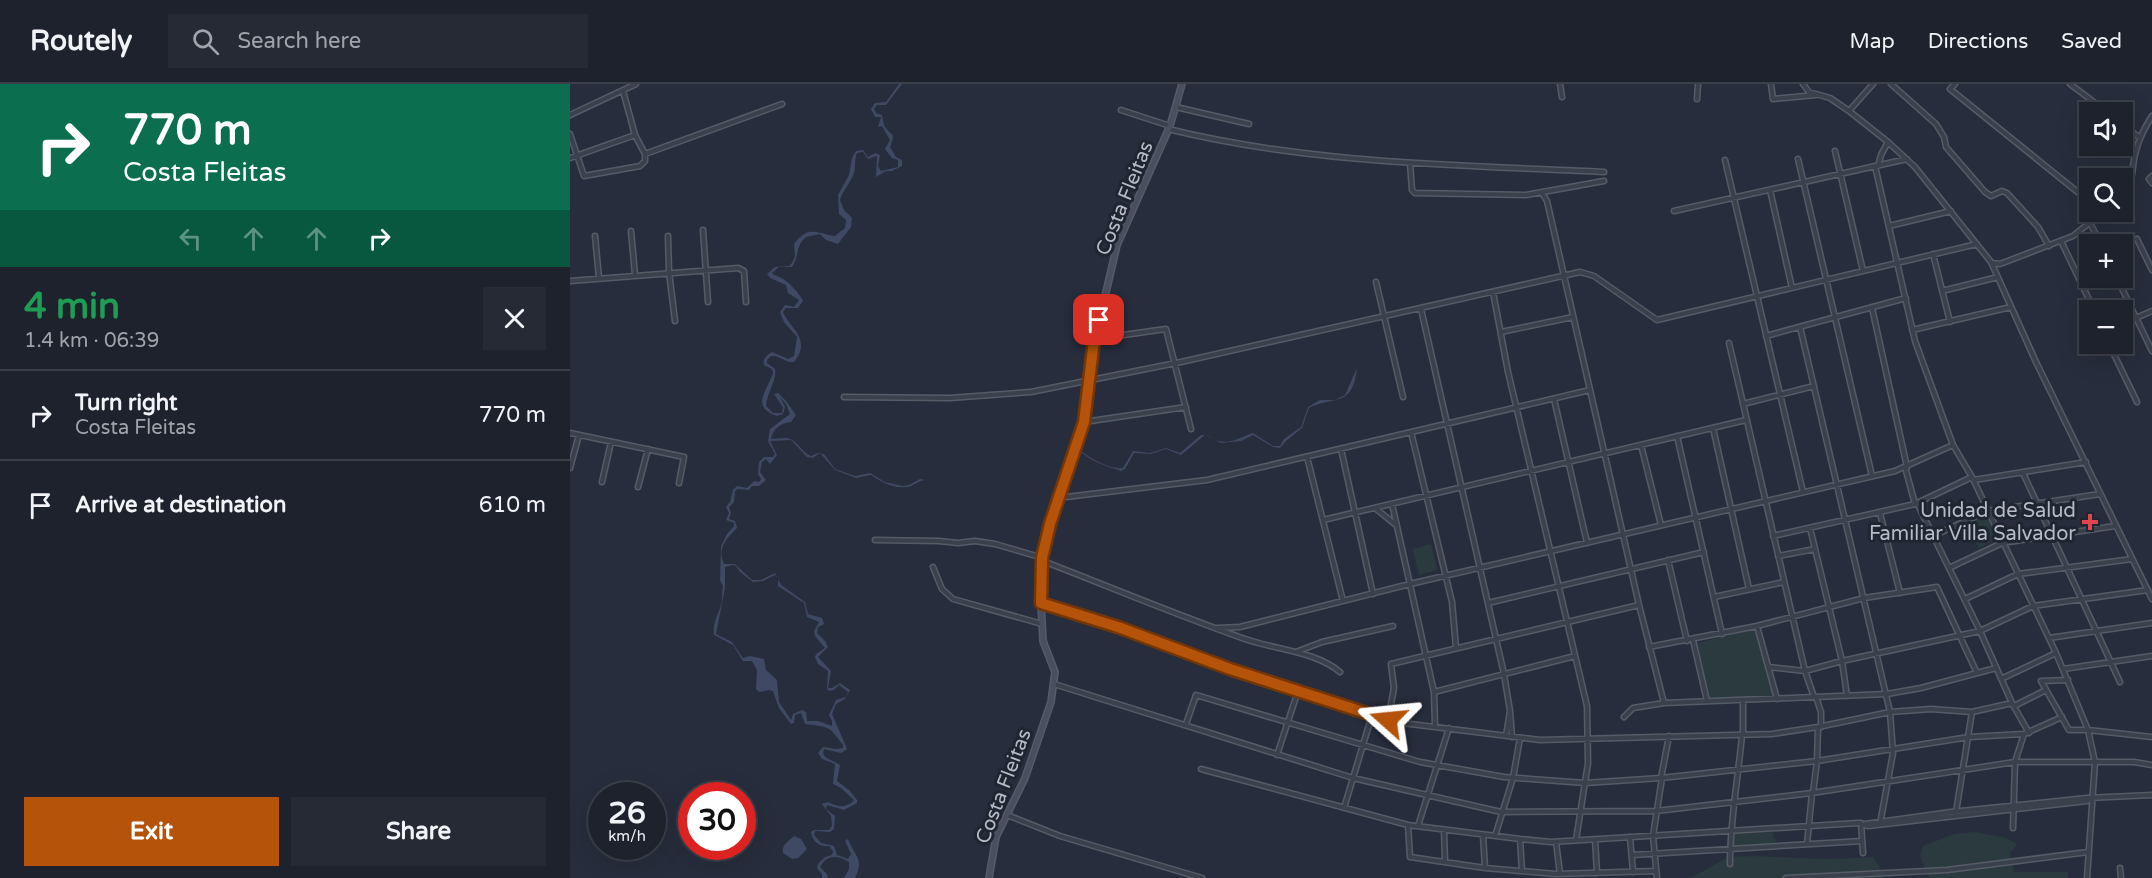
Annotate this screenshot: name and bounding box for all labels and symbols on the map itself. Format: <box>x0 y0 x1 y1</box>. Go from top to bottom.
street label: Costa Fleitas <box>1091 138 1159 259</box>
pin <box>1073 294 1124 345</box>
place label: Unidad de Salud Familiar Villa Salvador <box>1869 499 2076 546</box>
marker: Unidad de Salud Familiar Villa Salvador <box>2081 513 2099 531</box>
position arrow <box>1356 688 1420 752</box>
street label: Costa Fleitas <box>971 726 1037 847</box>
speed limit sign: 30 <box>678 782 756 860</box>

